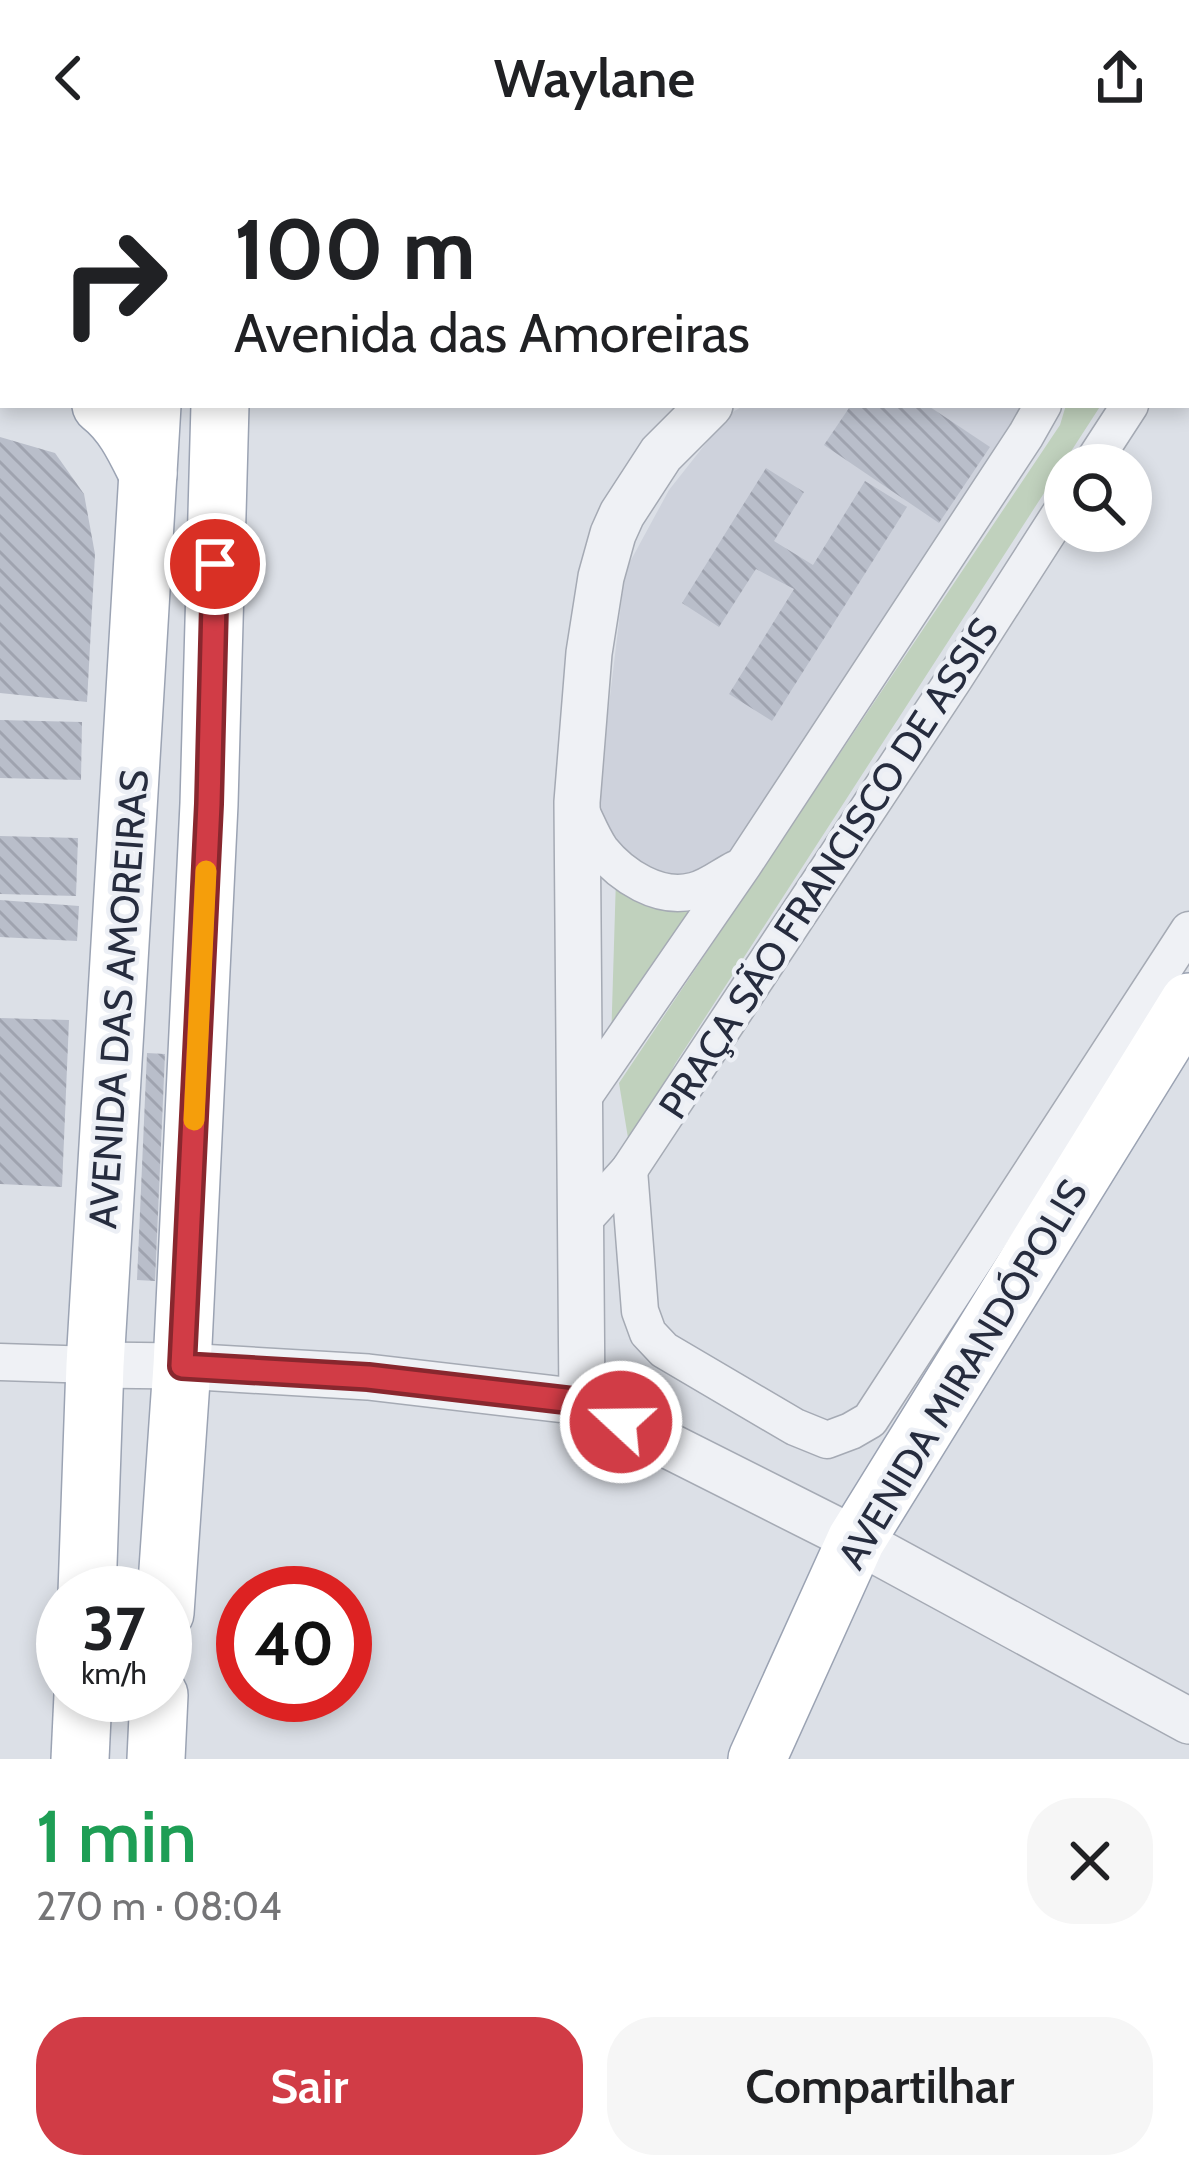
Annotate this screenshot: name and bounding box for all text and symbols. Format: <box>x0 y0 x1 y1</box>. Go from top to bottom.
icon: back <box>36 45 102 111</box>
text: Waylane <box>494 45 695 111</box>
icon: share <box>1087 45 1153 111</box>
text: 100 m <box>234 198 476 300</box>
icon: right <box>36 204 192 360</box>
text: Avenida das Amoreiras <box>234 300 750 366</box>
map controls <box>1044 444 1152 552</box>
button: search <box>1044 444 1152 552</box>
pin <box>164 513 266 615</box>
icon: arrive <box>182 531 248 597</box>
street label: PRAÇA SÃO FRANCISCO DE ASSIS <box>648 609 1008 1127</box>
street label: AVENIDA DAS AMOREIRAS <box>78 768 158 1230</box>
street label: AVENIDA MIRANDÓPOLIS <box>827 1171 1097 1577</box>
position arrow <box>558 1359 684 1485</box>
speed limit sign: 40 <box>216 1566 372 1722</box>
text: 37 <box>83 1592 145 1665</box>
text: km/h <box>81 1655 147 1692</box>
text: 1 min <box>36 1793 197 1880</box>
button: close <box>1027 1798 1153 1924</box>
text: 270 m · 08:04 <box>36 1882 281 1930</box>
button: Sair <box>36 2017 583 2155</box>
button: Compartilhar <box>607 2017 1153 2155</box>

